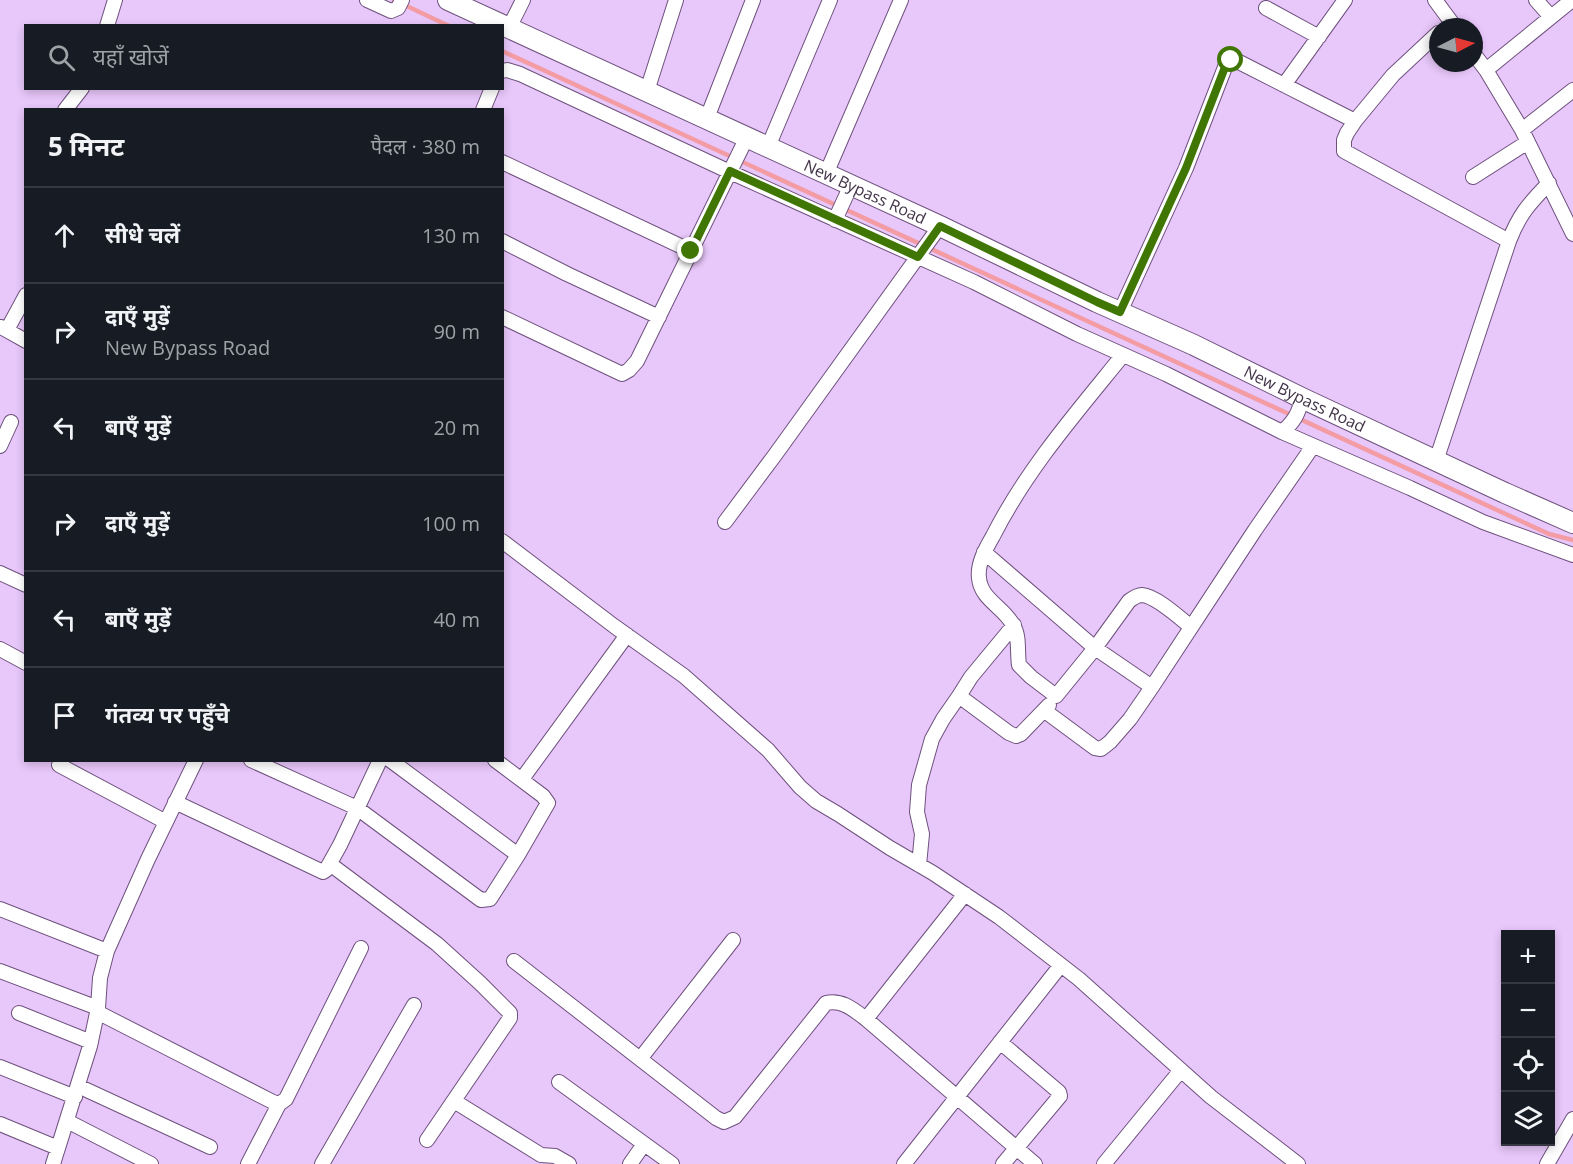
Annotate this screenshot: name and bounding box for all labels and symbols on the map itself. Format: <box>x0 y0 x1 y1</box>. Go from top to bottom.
north arrow <box>1429 18 1483 72</box>
route start <box>1217 46 1243 72</box>
street label: New Bypass Road <box>800 154 930 229</box>
route end <box>677 237 703 263</box>
street label: New Bypass Road <box>1240 360 1369 437</box>

